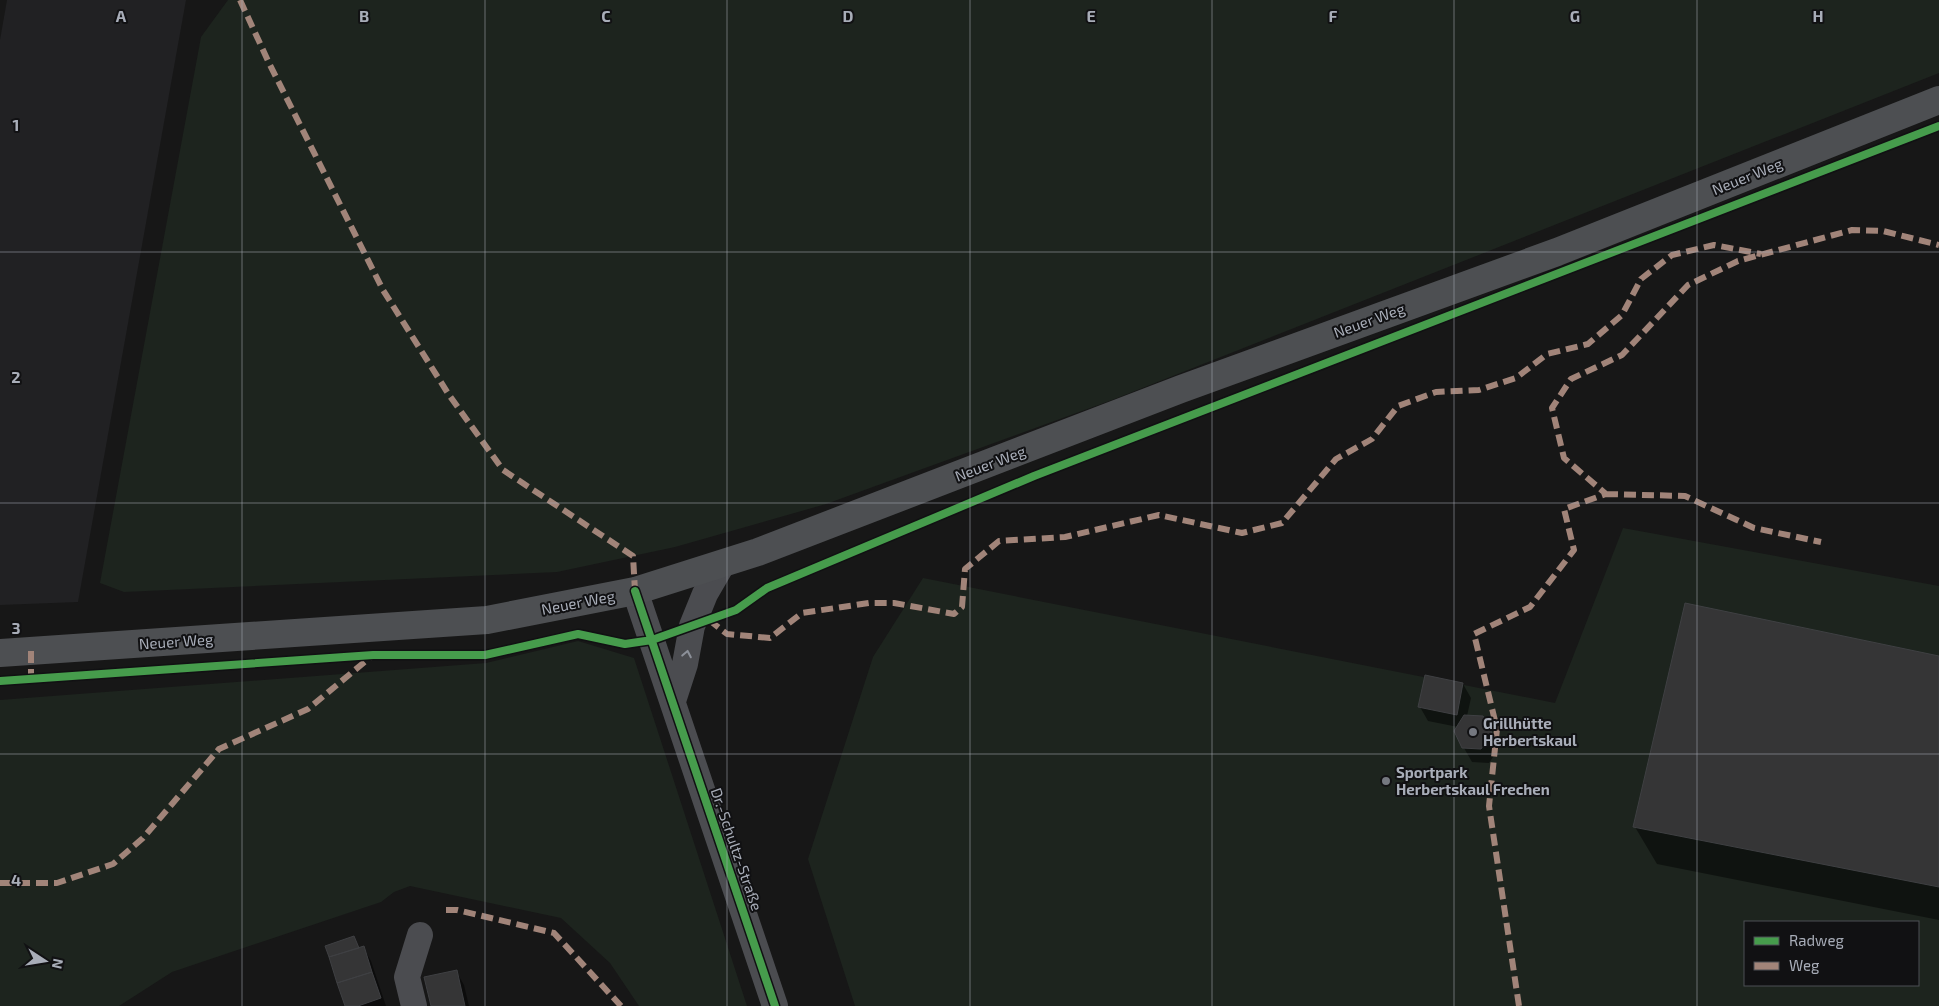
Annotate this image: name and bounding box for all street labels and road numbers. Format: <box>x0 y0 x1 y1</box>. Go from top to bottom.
street label: Neuer Weg <box>1709 153 1785 198</box>
street label: Neuer Weg <box>1331 299 1408 341</box>
street label: Neuer Weg <box>952 441 1029 485</box>
street label: Neuer Weg <box>540 586 617 618</box>
street label: Neuer Weg <box>138 629 214 653</box>
street label: Dr.-Schultz-Straße <box>708 785 766 913</box>

